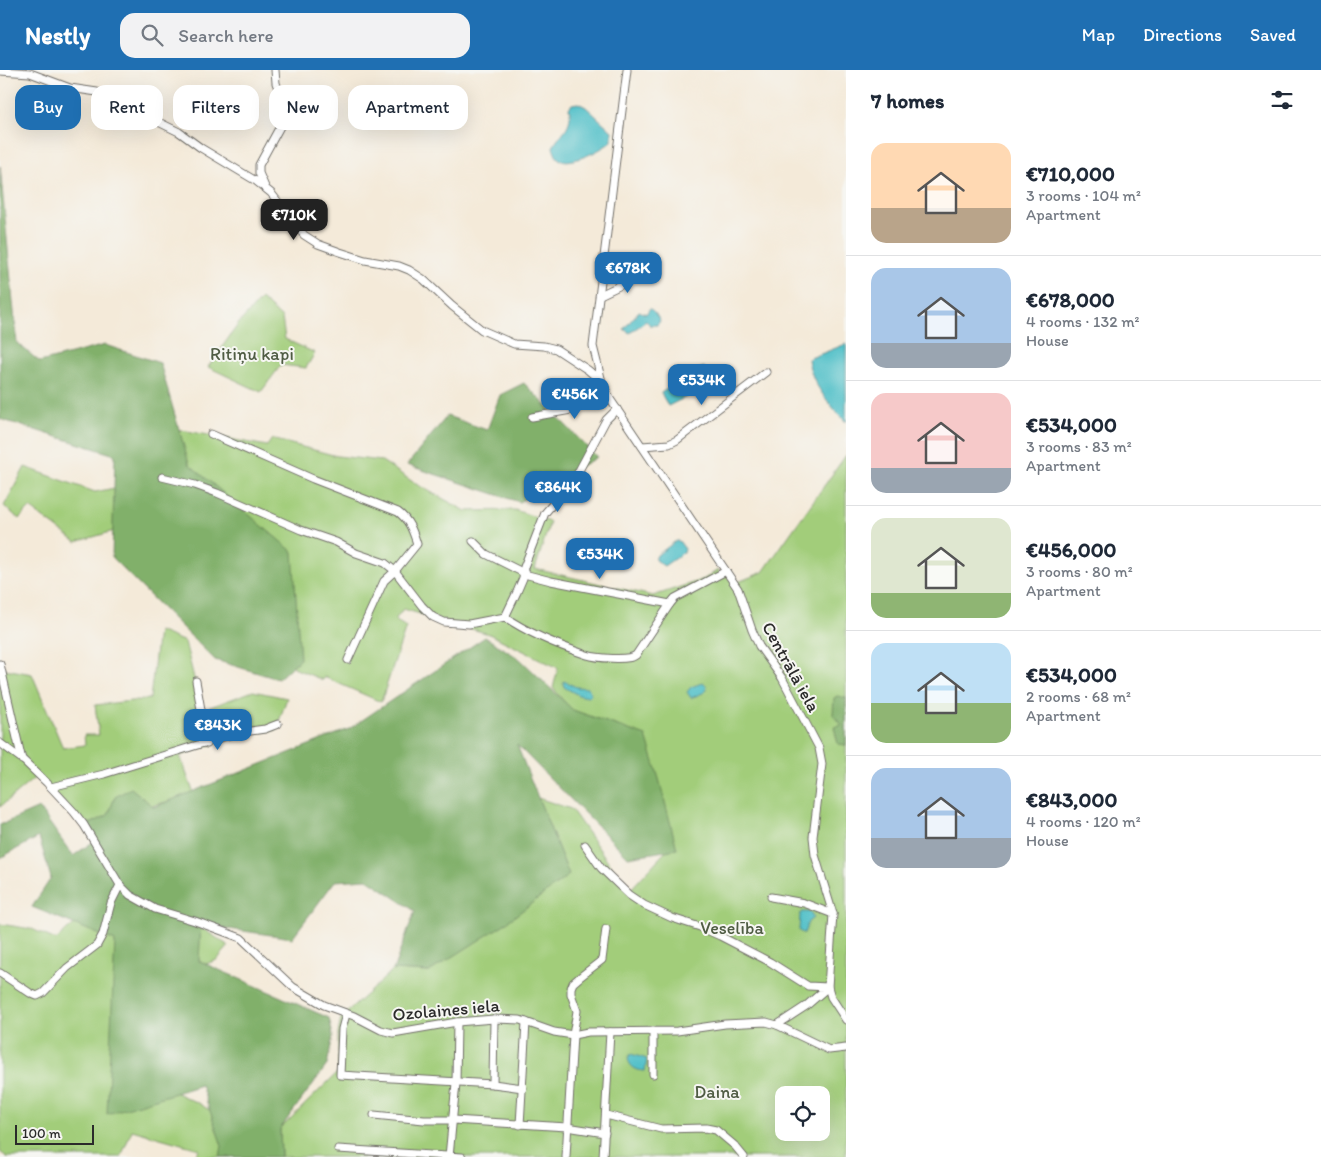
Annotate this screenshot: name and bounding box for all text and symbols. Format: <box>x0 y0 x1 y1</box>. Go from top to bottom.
search box <box>120 13 470 58</box>
text: Nestly <box>25 21 90 50</box>
icon: search <box>138 21 166 49</box>
text: Search here <box>178 24 274 47</box>
text: Map <box>1082 24 1115 46</box>
text: Directions <box>1143 24 1222 46</box>
text: Saved <box>1250 24 1296 46</box>
chip: Buy <box>15 85 81 130</box>
chip: Rent <box>91 85 163 130</box>
chip: Filters <box>173 85 259 130</box>
chip: New <box>269 85 338 130</box>
chip: Apartment <box>348 85 468 130</box>
icon: filters <box>1268 86 1296 114</box>
text: 7 homes <box>871 88 945 113</box>
text: €710,000 <box>1026 161 1115 186</box>
icon: home <box>911 163 971 223</box>
text: 3 rooms · 104 m² <box>1026 186 1141 205</box>
pin: €710K <box>259 198 329 241</box>
text: €710K <box>272 205 316 224</box>
text: Apartment <box>1026 205 1101 224</box>
pin: €678K <box>593 252 663 294</box>
text: €678K <box>606 258 650 277</box>
text: €678,000 <box>1026 287 1115 312</box>
icon: home <box>911 288 971 348</box>
text: 4 rooms · 132 m² <box>1026 312 1140 331</box>
text: House <box>1026 331 1069 350</box>
park label: Ritiņu kapi <box>210 343 294 365</box>
pin: €534K <box>667 364 737 406</box>
text: €534K <box>679 370 725 389</box>
pin: €456K <box>540 378 610 420</box>
text: €456K <box>552 384 598 403</box>
text: €534,000 <box>1026 412 1117 437</box>
icon: home <box>911 413 971 473</box>
text: 3 rooms · 83 m² <box>1026 437 1132 456</box>
text: Apartment <box>1026 456 1101 475</box>
pin: €864K <box>523 470 593 513</box>
text: €864K <box>535 477 581 496</box>
text: €456,000 <box>1026 537 1117 562</box>
pin: €534K <box>565 538 635 580</box>
icon: home <box>911 538 971 598</box>
text: €534K <box>577 544 623 563</box>
text: 3 rooms · 80 m² <box>1026 562 1133 581</box>
text: Apartment <box>1026 581 1101 600</box>
street label: Centrālā iela <box>757 618 825 717</box>
text: €534,000 <box>1026 662 1117 687</box>
icon: home <box>911 663 971 723</box>
text: 2 rooms · 68 m² <box>1026 687 1131 706</box>
text: Apartment <box>1026 706 1101 725</box>
pin: €843K <box>183 708 253 751</box>
text: €843K <box>195 715 241 734</box>
text: €843,000 <box>1026 787 1117 812</box>
icon: home <box>911 788 971 848</box>
text: 4 rooms · 120 m² <box>1026 812 1141 831</box>
text: House <box>1026 831 1069 850</box>
park label: Veselība <box>700 917 764 939</box>
street label: Ozolaines iela <box>391 994 501 1026</box>
park label: Daina <box>694 1081 740 1103</box>
map controls <box>775 1086 830 1141</box>
button: locate <box>775 1086 830 1141</box>
scale bar <box>15 1122 94 1145</box>
text: 100 m <box>22 1125 61 1142</box>

